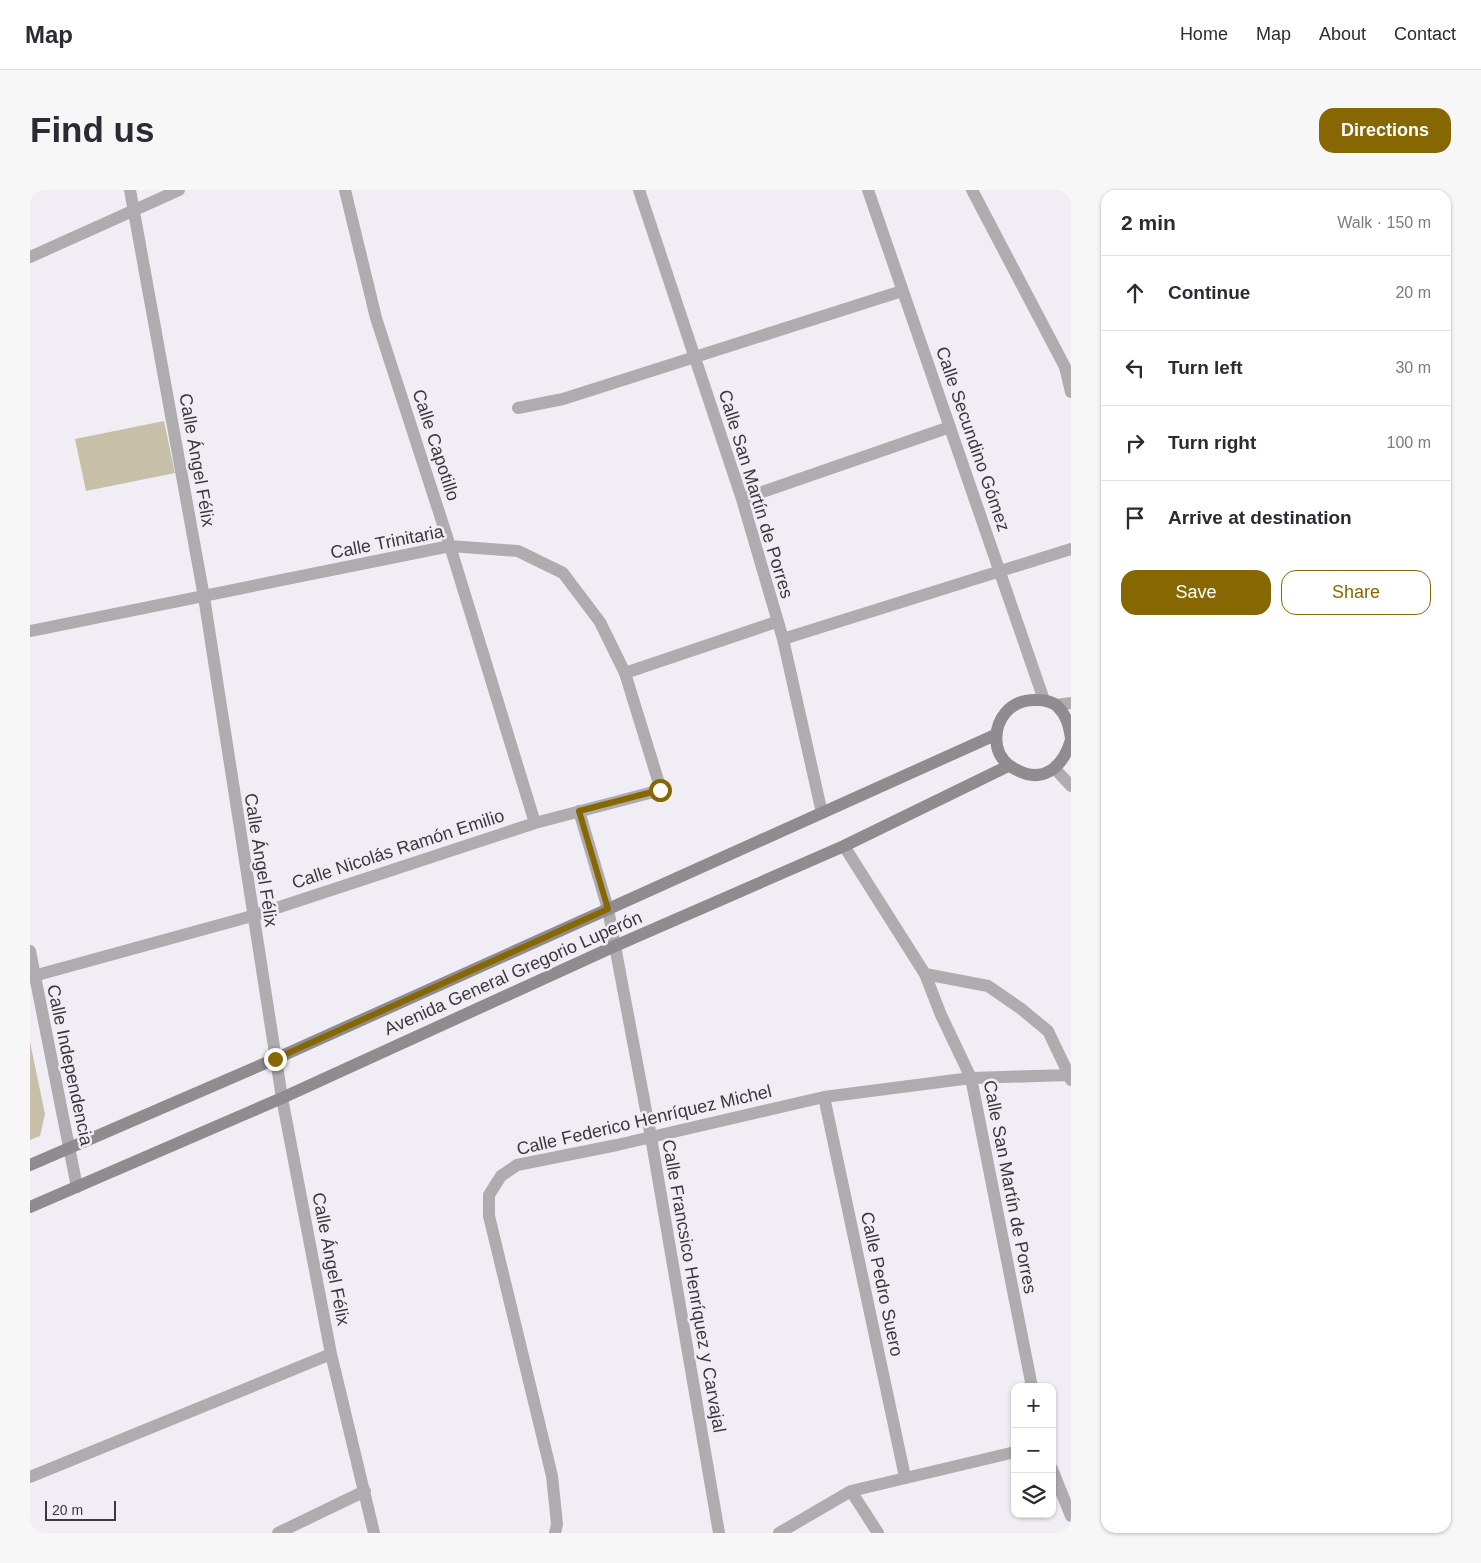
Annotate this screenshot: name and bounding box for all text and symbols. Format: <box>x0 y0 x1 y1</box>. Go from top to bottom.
text: Map <box>25 21 73 48</box>
text: Home <box>1180 24 1228 44</box>
text: Map <box>1256 24 1291 44</box>
text: About <box>1319 24 1366 44</box>
text: Contact <box>1394 24 1456 44</box>
button: Directions <box>1319 108 1451 153</box>
text: Find us <box>30 110 154 149</box>
text: 2 min <box>1121 211 1176 234</box>
text: Walk · 150 m <box>1337 214 1431 231</box>
icon: ahead <box>1121 279 1149 307</box>
text: Continue <box>1168 282 1250 303</box>
text: 20 m <box>1395 284 1431 301</box>
street label: Calle Secundino Gómez <box>932 344 1014 534</box>
icon: left <box>1121 354 1149 382</box>
text: Turn left <box>1168 357 1243 378</box>
text: 30 m <box>1395 359 1431 376</box>
street label: Calle Capotillo <box>409 387 463 503</box>
street label: Calle San Martín de Porres <box>715 387 797 601</box>
street label: Calle Ángel Félix <box>175 392 219 528</box>
icon: right <box>1121 429 1149 457</box>
text: Turn right <box>1168 432 1256 453</box>
text: 100 m <box>1387 434 1431 451</box>
icon: arrive <box>1121 504 1149 532</box>
text: Arrive at destination <box>1168 507 1352 528</box>
street label: Calle Trinitaria <box>329 521 446 563</box>
button: Save <box>1121 570 1271 615</box>
button: Share <box>1281 570 1431 615</box>
route start <box>649 779 672 802</box>
street label: Calle Ángel Félix <box>241 792 281 928</box>
street label: Calle Nicolás Ramón Emilio <box>289 805 507 893</box>
street label: Avenida General Gregorio Luperón <box>381 907 645 1039</box>
street label: Calle Independencia <box>43 983 97 1148</box>
route end <box>264 1048 287 1071</box>
street label: Calle San Martín de Porres <box>979 1079 1041 1295</box>
street label: Calle Federico Henríquez Michel <box>515 1081 773 1159</box>
street label: Calle Francsico Henríquez y Carvajal <box>658 1138 730 1434</box>
street label: Calle Ángel Félix <box>308 1191 354 1327</box>
street label: Calle Pedro Suero <box>857 1210 907 1358</box>
map controls <box>1011 1383 1056 1518</box>
button: + <box>1011 1383 1056 1428</box>
button: − <box>1011 1428 1056 1473</box>
button: layers <box>1011 1473 1056 1518</box>
scale bar <box>45 1498 116 1521</box>
text: 20 m <box>52 1502 83 1518</box>

